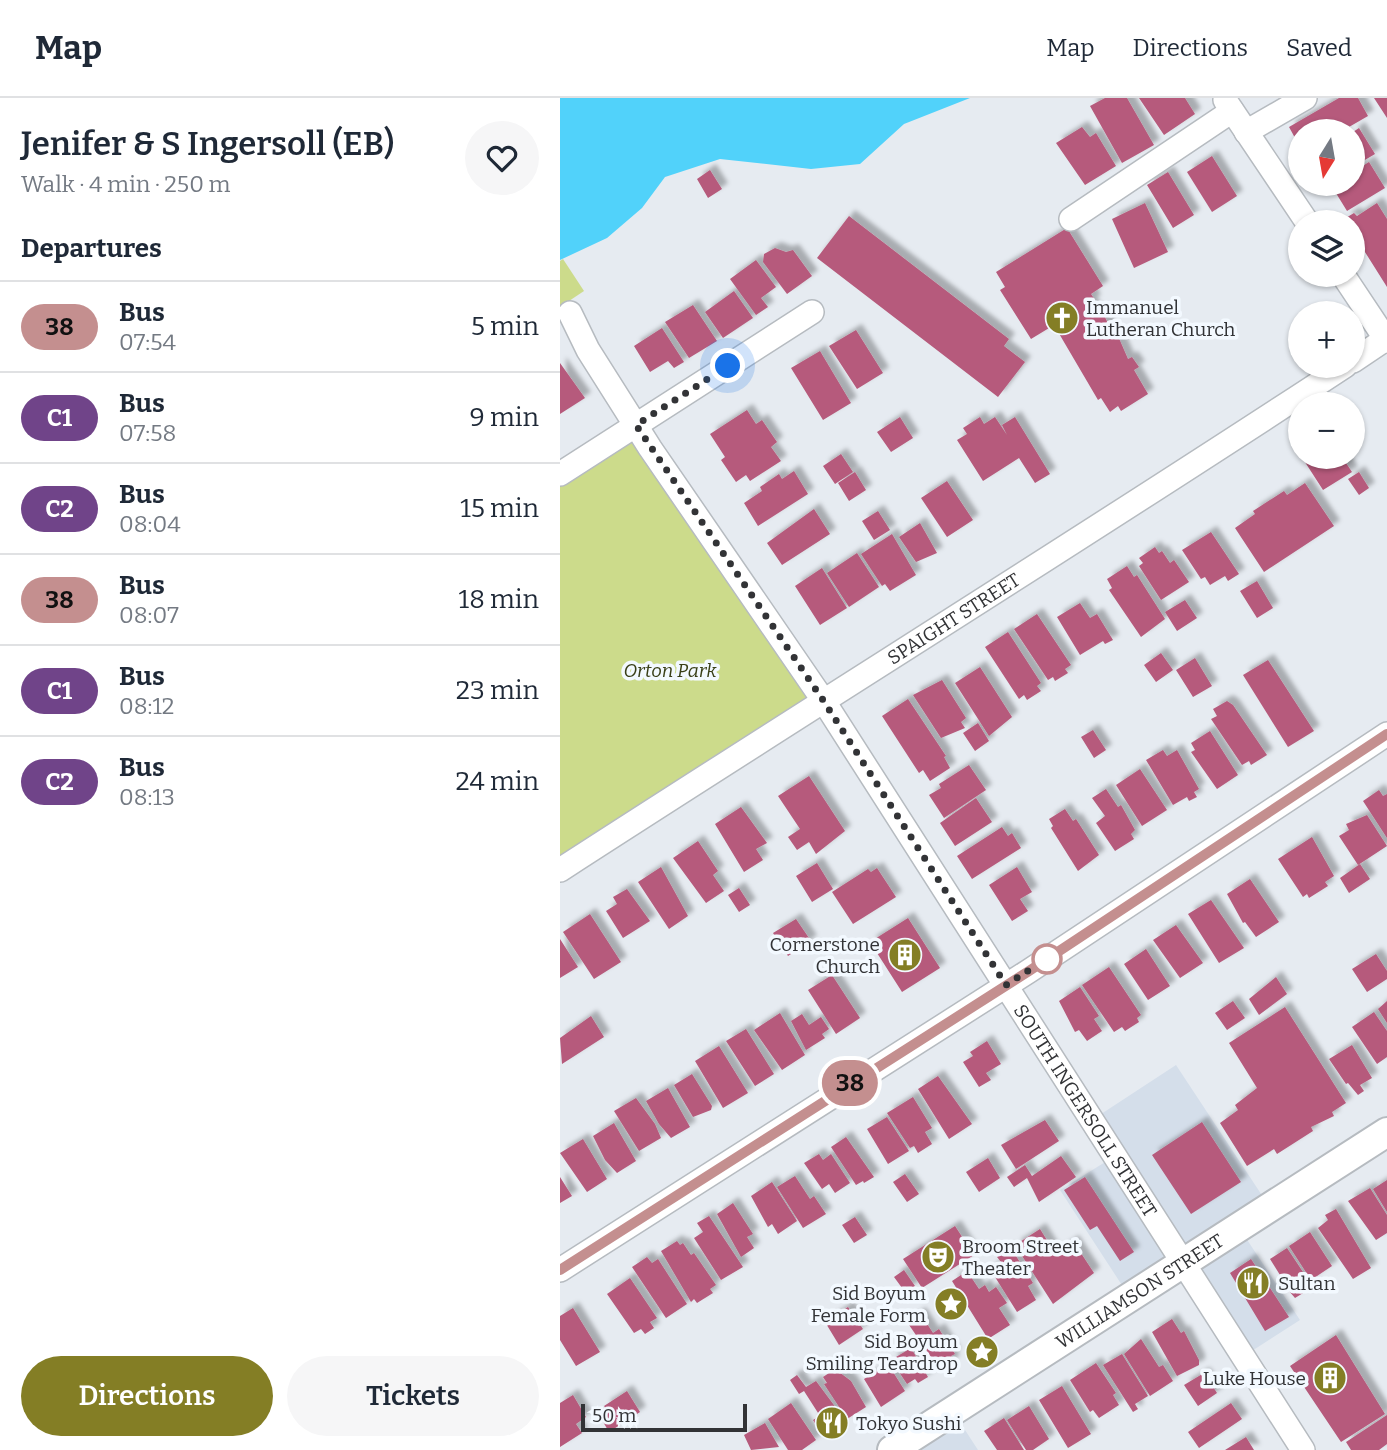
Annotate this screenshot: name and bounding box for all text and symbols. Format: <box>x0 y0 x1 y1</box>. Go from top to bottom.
text: Map <box>35 28 102 68</box>
text: Map <box>1046 34 1095 62</box>
text: Directions <box>1133 34 1248 62</box>
text: Saved <box>1286 34 1352 62</box>
north arrow <box>1288 119 1365 196</box>
map controls <box>1288 119 1365 469</box>
button: heart <box>465 121 539 195</box>
text: Jenifer & S Ingersoll (EB) <box>21 124 394 164</box>
text: Walk · 4 min · 250 m <box>21 170 230 198</box>
button: layers <box>1288 210 1365 287</box>
text: Departures <box>21 233 162 264</box>
place label: Immanuel Lutheran Church <box>1086 296 1236 341</box>
text: Bus <box>119 297 165 328</box>
church icon: Immanuel Lutheran Church <box>1043 299 1081 337</box>
button: + <box>1288 301 1365 378</box>
text: 5 min <box>471 311 539 342</box>
text: 38 <box>45 313 74 341</box>
text: 07:54 <box>119 328 176 356</box>
your location <box>710 348 745 383</box>
text: Bus <box>119 388 165 419</box>
button: − <box>1288 392 1365 469</box>
text: 9 min <box>470 402 539 433</box>
text: C1 <box>47 404 72 432</box>
text: 07:58 <box>119 419 176 447</box>
text: Bus <box>119 479 165 510</box>
text: 15 min <box>460 493 539 524</box>
text: C2 <box>45 495 74 523</box>
text: 08:04 <box>119 510 181 538</box>
street label: SPAIGHT STREET <box>883 568 1024 669</box>
text: Bus <box>119 570 165 601</box>
text: 18 min <box>459 584 539 615</box>
text: 38 <box>45 586 74 614</box>
text: 08:07 <box>119 601 179 629</box>
park label: Orton Park <box>623 659 717 682</box>
text: Bus <box>119 661 165 692</box>
text: 23 min <box>456 675 539 706</box>
text: C1 <box>47 677 72 705</box>
text: 08:12 <box>119 692 174 720</box>
text: Bus <box>119 752 165 783</box>
text: 24 min <box>455 766 539 797</box>
text: C2 <box>45 768 74 796</box>
text: 08:13 <box>119 783 175 811</box>
place label: Cornerstone Church <box>770 933 880 978</box>
building icon: Cornerstone Church <box>886 936 924 974</box>
unlabelled marker <box>1032 944 1062 974</box>
street label: SOUTH INGERSOLL STREET <box>1009 1000 1162 1221</box>
line badge: 38 <box>818 1060 882 1106</box>
text: 38 <box>836 1069 864 1097</box>
street label: WILLIAMSON STREET <box>1051 1229 1227 1353</box>
place label: Broom Street Theater <box>962 1235 1079 1280</box>
theatre icon: Broom Street Theater <box>919 1238 957 1276</box>
restaurant icon: Sultan <box>1234 1264 1272 1302</box>
place label: Sultan <box>1278 1272 1335 1295</box>
place label: Sid Boyum Female Form <box>811 1282 926 1327</box>
place icon: Sid Boyum Female Form <box>932 1285 970 1323</box>
place label: Sid Boyum Smiling Teardrop <box>805 1330 958 1375</box>
place icon: Sid Boyum Smiling Teardrop <box>963 1333 1001 1371</box>
button: Directions <box>21 1356 273 1436</box>
button: Tickets <box>287 1356 539 1436</box>
building icon: Luke House <box>1311 1359 1349 1397</box>
place label: Luke House <box>1203 1367 1306 1390</box>
scale bar <box>581 1401 747 1433</box>
text: 50 m <box>592 1404 636 1427</box>
restaurant icon: Tokyo Sushi <box>813 1404 851 1442</box>
place label: Tokyo Sushi <box>856 1412 962 1435</box>

